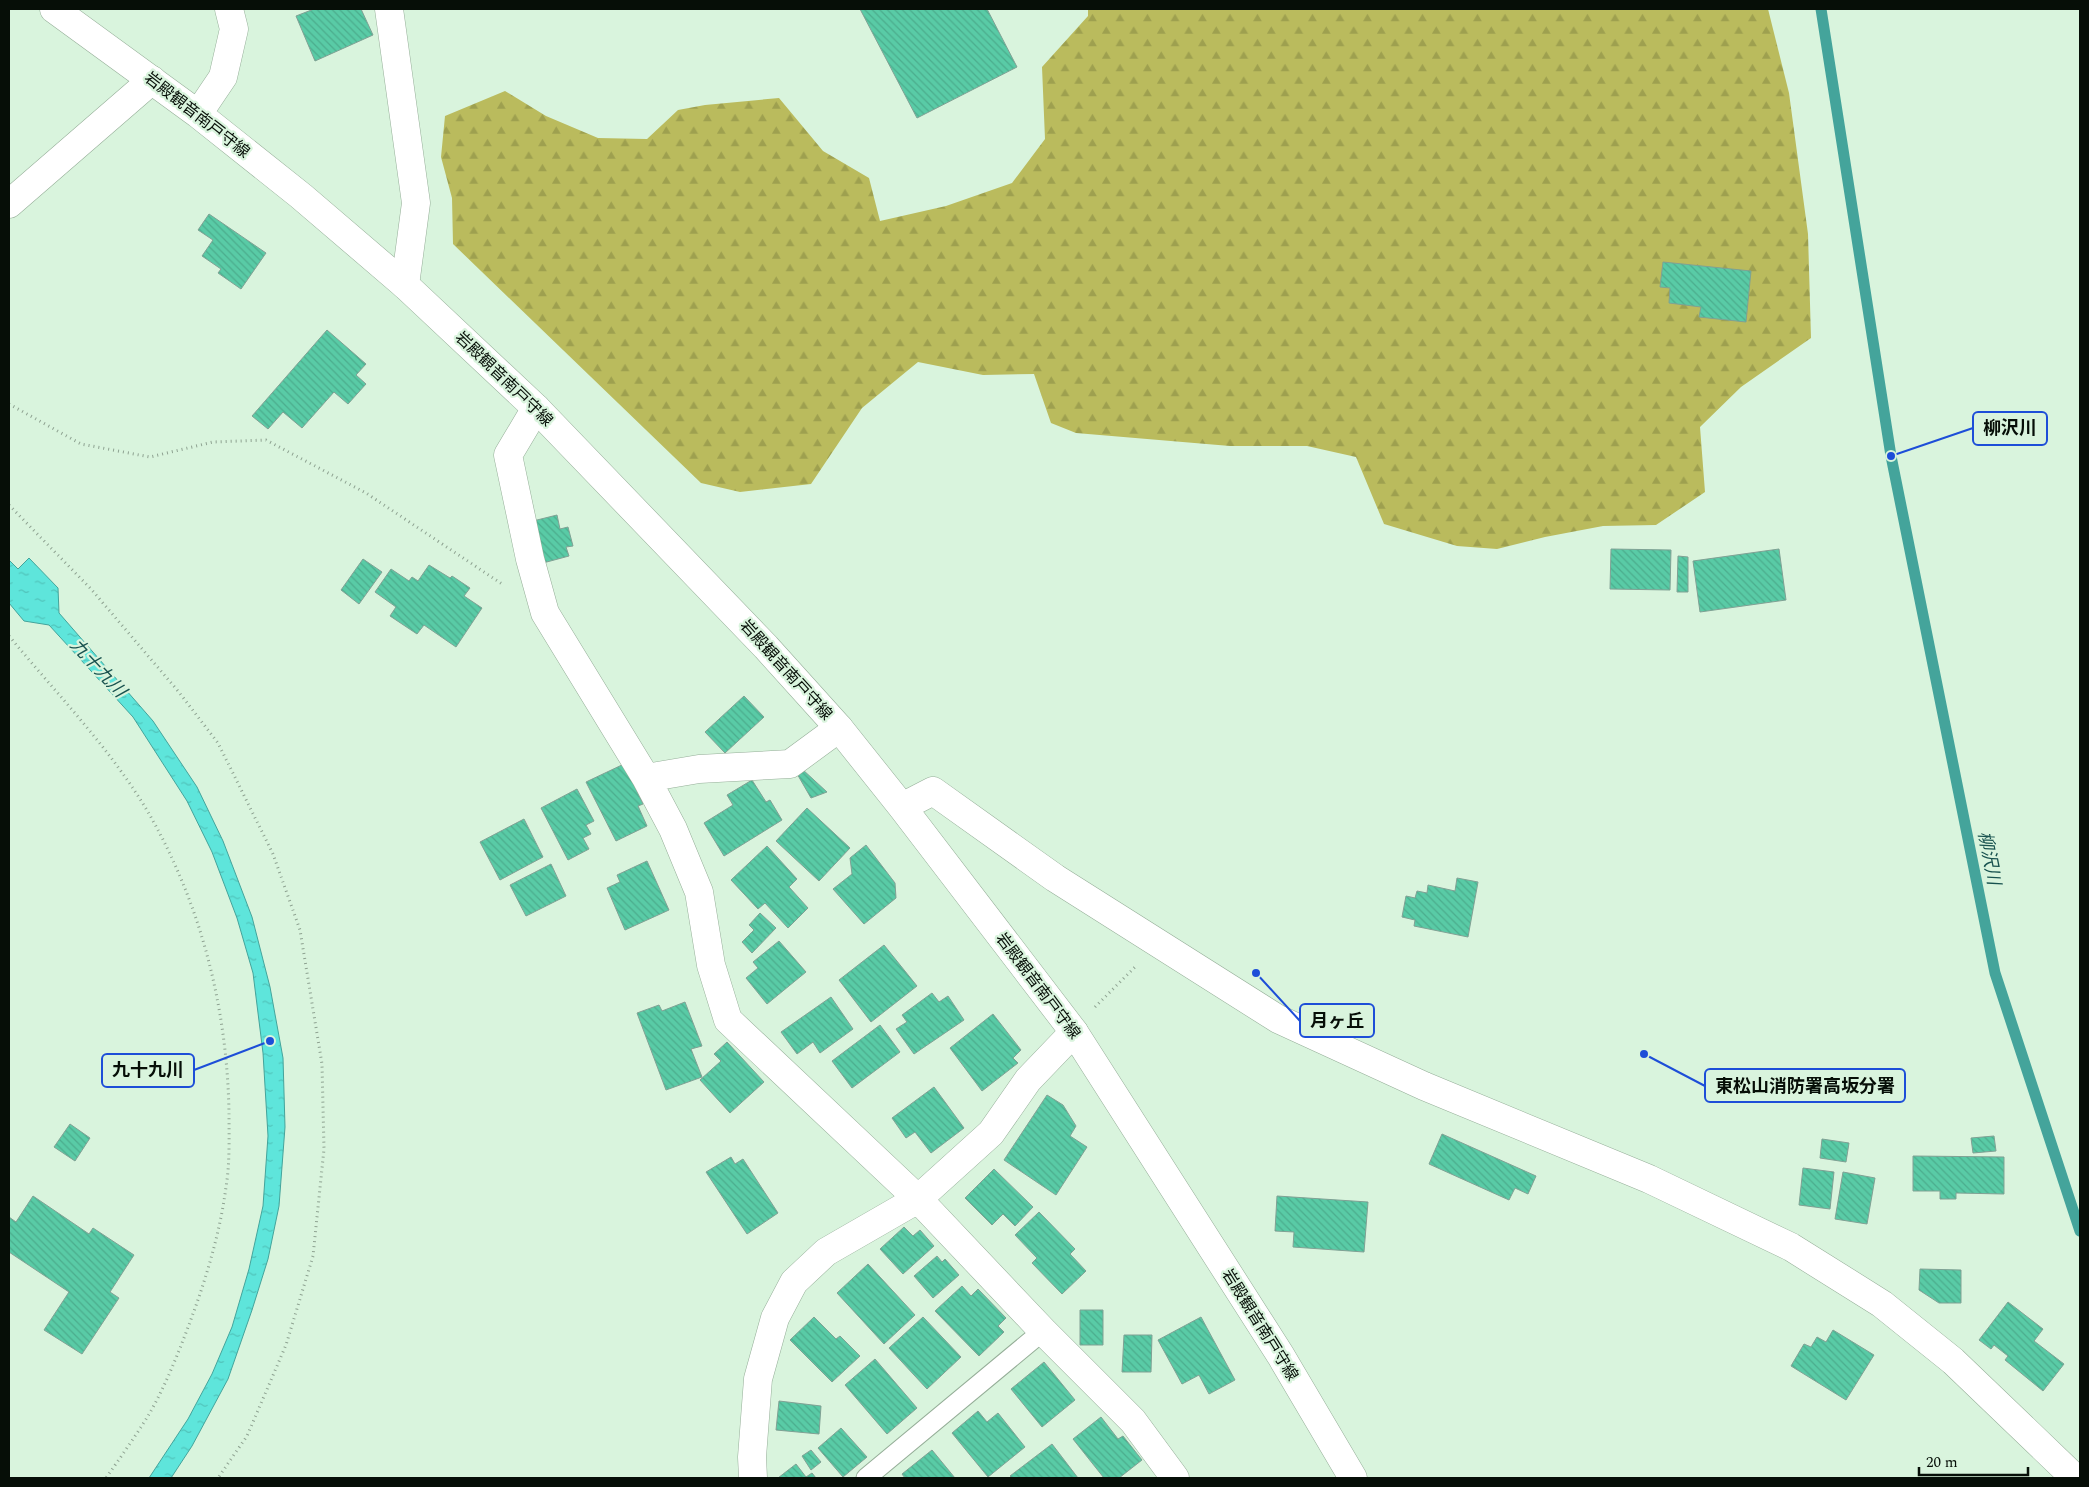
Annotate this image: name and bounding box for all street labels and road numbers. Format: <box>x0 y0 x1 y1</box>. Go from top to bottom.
street label: 岩殿観音南戸守線 <box>139 66 255 164</box>
street label: 岩殿観音南戸守線 <box>450 326 558 432</box>
street label: 岩殿観音南戸守線 <box>734 614 838 726</box>
street label: 岩殿観音南戸守線 <box>990 928 1086 1044</box>
street label: 岩殿観音南戸守線 <box>1216 1264 1304 1386</box>

